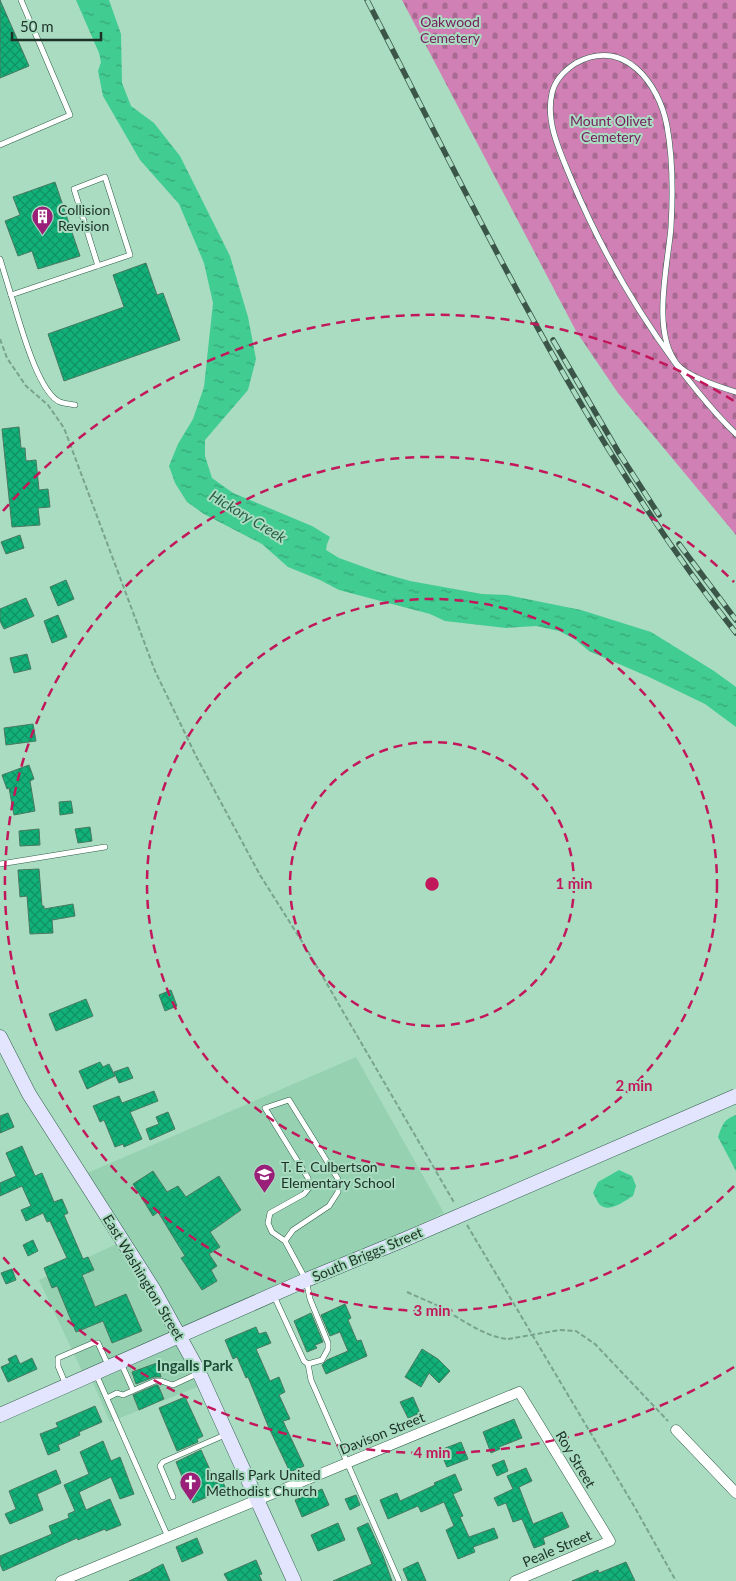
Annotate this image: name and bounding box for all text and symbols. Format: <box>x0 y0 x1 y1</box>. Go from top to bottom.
scale bar <box>12 10 101 42</box>
park label: Oakwood Cemetery <box>420 13 481 46</box>
text: 50 m <box>20 17 54 35</box>
park label: Mount Olivet Cemetery <box>570 112 652 145</box>
place label: Collision Revision <box>58 201 110 234</box>
building icon: Collision Revision <box>30 205 54 236</box>
water label: Hickory Creek <box>206 486 290 546</box>
text: 1 min <box>555 874 593 892</box>
centre of rings <box>423 875 441 893</box>
text: 2 min <box>615 1076 653 1094</box>
place label: T. E. Culbertson Elementary School <box>281 1158 395 1191</box>
school or university icon: T. E. Culbertson Elementary School <box>253 1162 277 1193</box>
street label: East Washington Street <box>100 1211 188 1343</box>
street label: South Briggs Street <box>309 1223 425 1285</box>
text: 3 min <box>413 1301 451 1319</box>
district label: Ingalls Park <box>157 1356 234 1374</box>
street label: Davison Street <box>337 1408 427 1458</box>
street label: Roy Street <box>552 1427 600 1491</box>
text: 4 min <box>413 1443 451 1461</box>
place label: Ingalls Park United Methodist Church <box>206 1466 321 1499</box>
church icon: Ingalls Park United Methodist Church <box>178 1470 202 1501</box>
street label: Peale Street <box>520 1526 594 1570</box>

